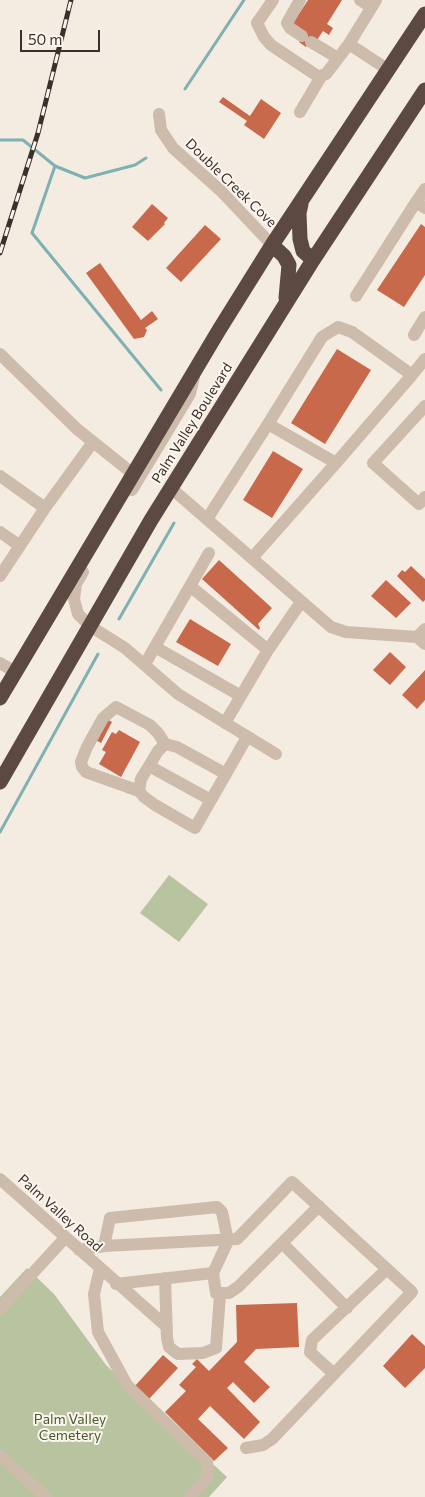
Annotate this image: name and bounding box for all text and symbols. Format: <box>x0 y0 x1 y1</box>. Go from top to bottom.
scale bar <box>22 20 102 52</box>
text: 50 m <box>28 30 62 48</box>
street label: Double Creek Cove <box>182 135 280 231</box>
street label: Palm Valley Boulevard <box>148 360 236 486</box>
street label: Palm Valley Road <box>14 1171 106 1255</box>
park label: Palm Valley Cemetery <box>34 1411 106 1444</box>

